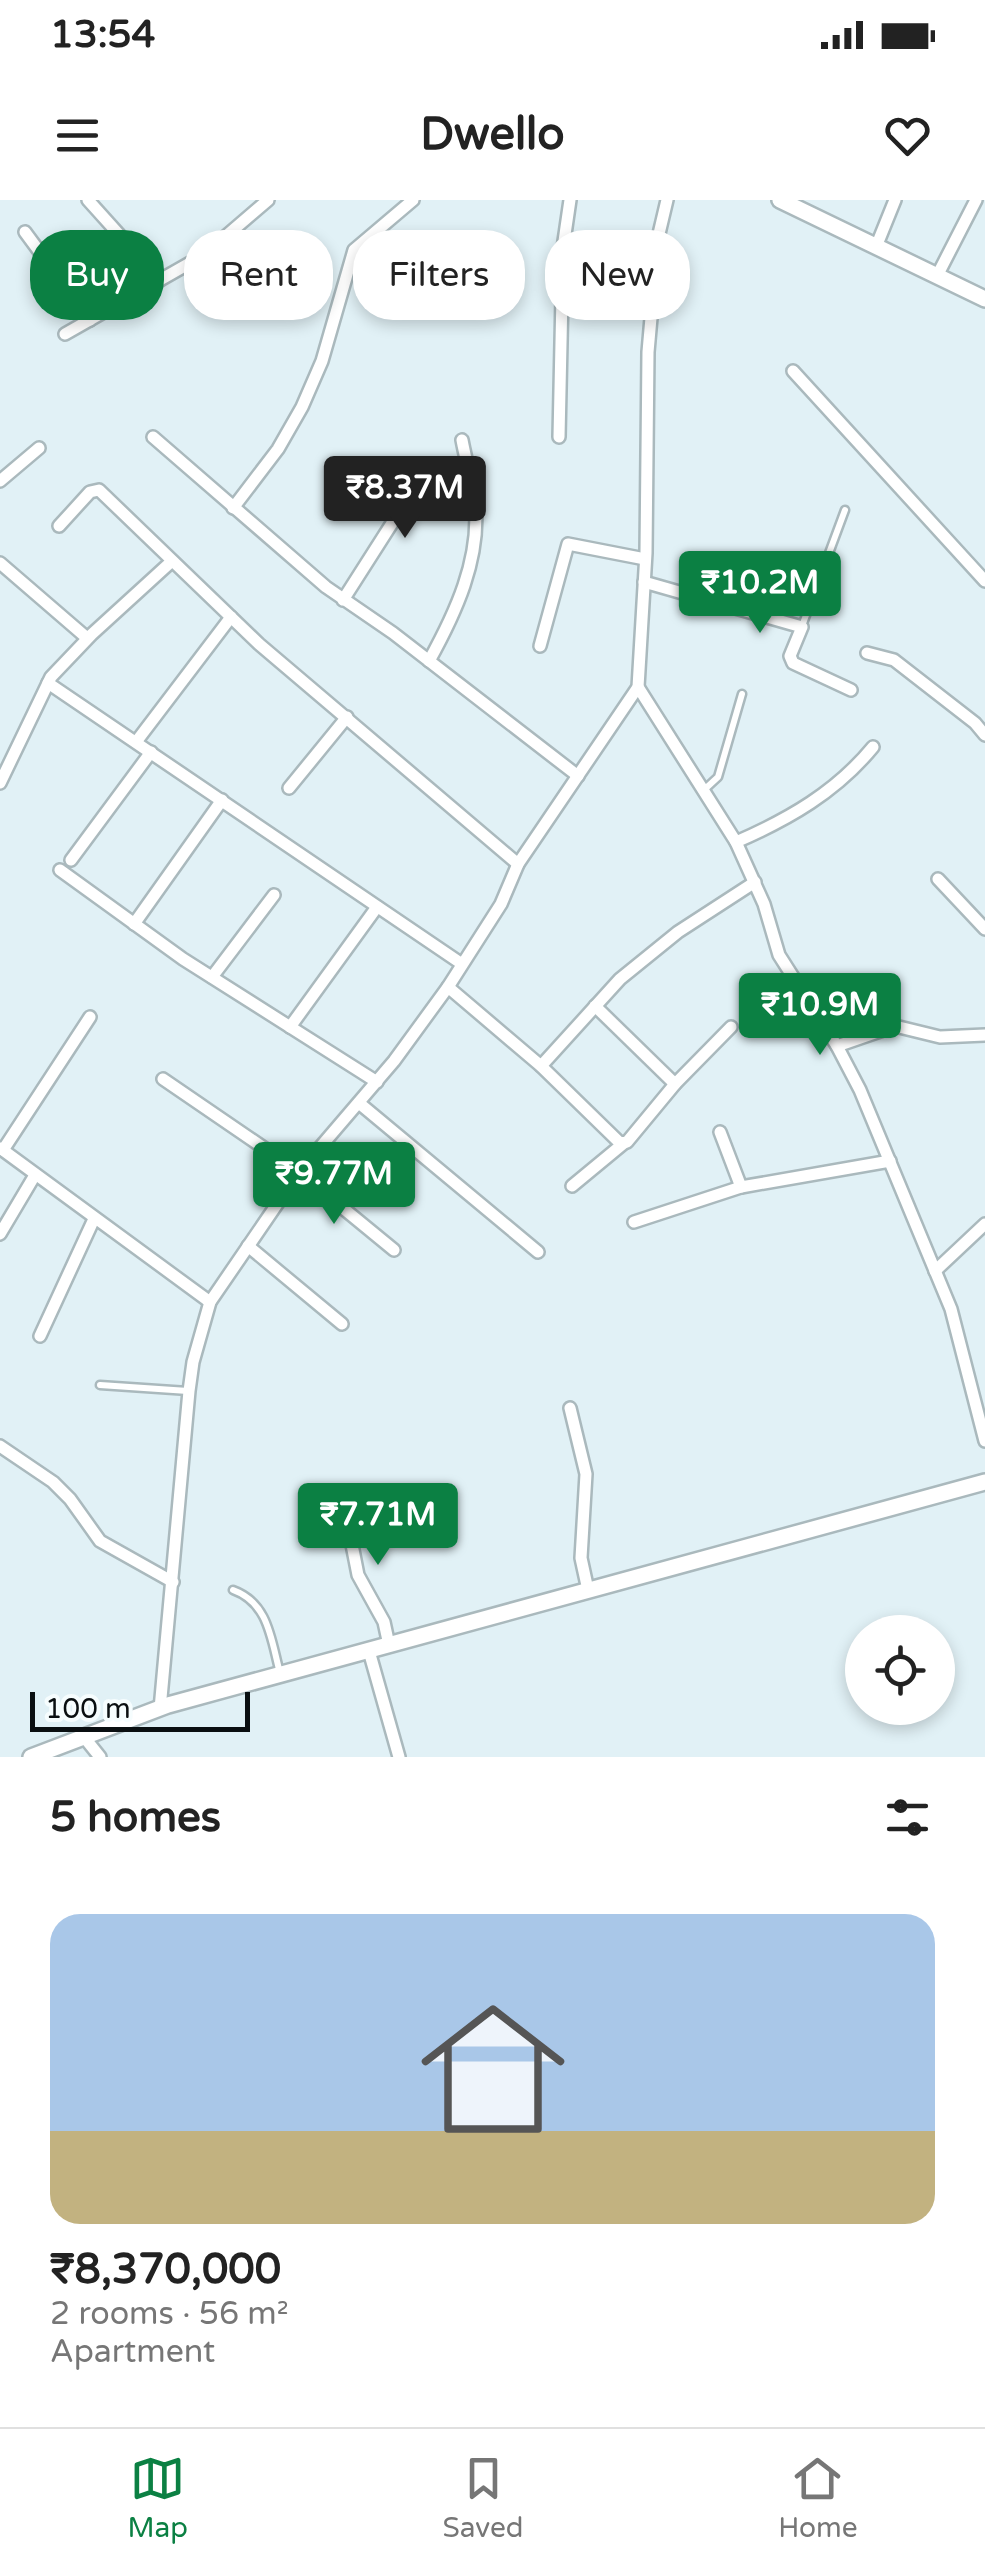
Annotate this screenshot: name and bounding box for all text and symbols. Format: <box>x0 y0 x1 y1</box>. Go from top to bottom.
text: 13:54 <box>50 12 155 58</box>
icon: menu <box>50 108 105 163</box>
text: Dwello <box>420 108 565 162</box>
icon: heart <box>880 108 935 163</box>
chip: Buy <box>30 230 164 320</box>
chip: Rent <box>184 230 333 320</box>
chip: Filters <box>353 230 525 320</box>
chip: New <box>545 230 690 320</box>
pin: ₹8.37M <box>324 456 486 541</box>
text: ₹8.37M <box>346 469 464 507</box>
pin: ₹10.2M <box>679 551 841 636</box>
text: ₹10.2M <box>701 564 819 602</box>
pin: ₹10.9M <box>739 973 901 1058</box>
text: ₹10.9M <box>761 986 879 1024</box>
pin: ₹9.77M <box>253 1142 415 1227</box>
text: ₹9.77M <box>275 1155 393 1193</box>
pin: ₹7.71M <box>297 1483 459 1568</box>
text: ₹7.71M <box>320 1496 436 1534</box>
map controls <box>845 1615 955 1725</box>
button: locate <box>845 1615 955 1725</box>
scale bar <box>30 1687 250 1732</box>
text: 100 m <box>45 1692 131 1726</box>
icon: filters <box>880 1790 935 1845</box>
text: 5 homes <box>50 1792 221 1843</box>
icon: home <box>403 1979 583 2159</box>
text: ₹8,370,000 <box>50 2244 281 2295</box>
text: 2 rooms · 56 m² <box>50 2295 289 2333</box>
text: Apartment <box>50 2333 215 2371</box>
tab: Map <box>127 2451 188 2545</box>
tab: Saved <box>443 2451 524 2545</box>
tab: Home <box>778 2451 858 2545</box>

